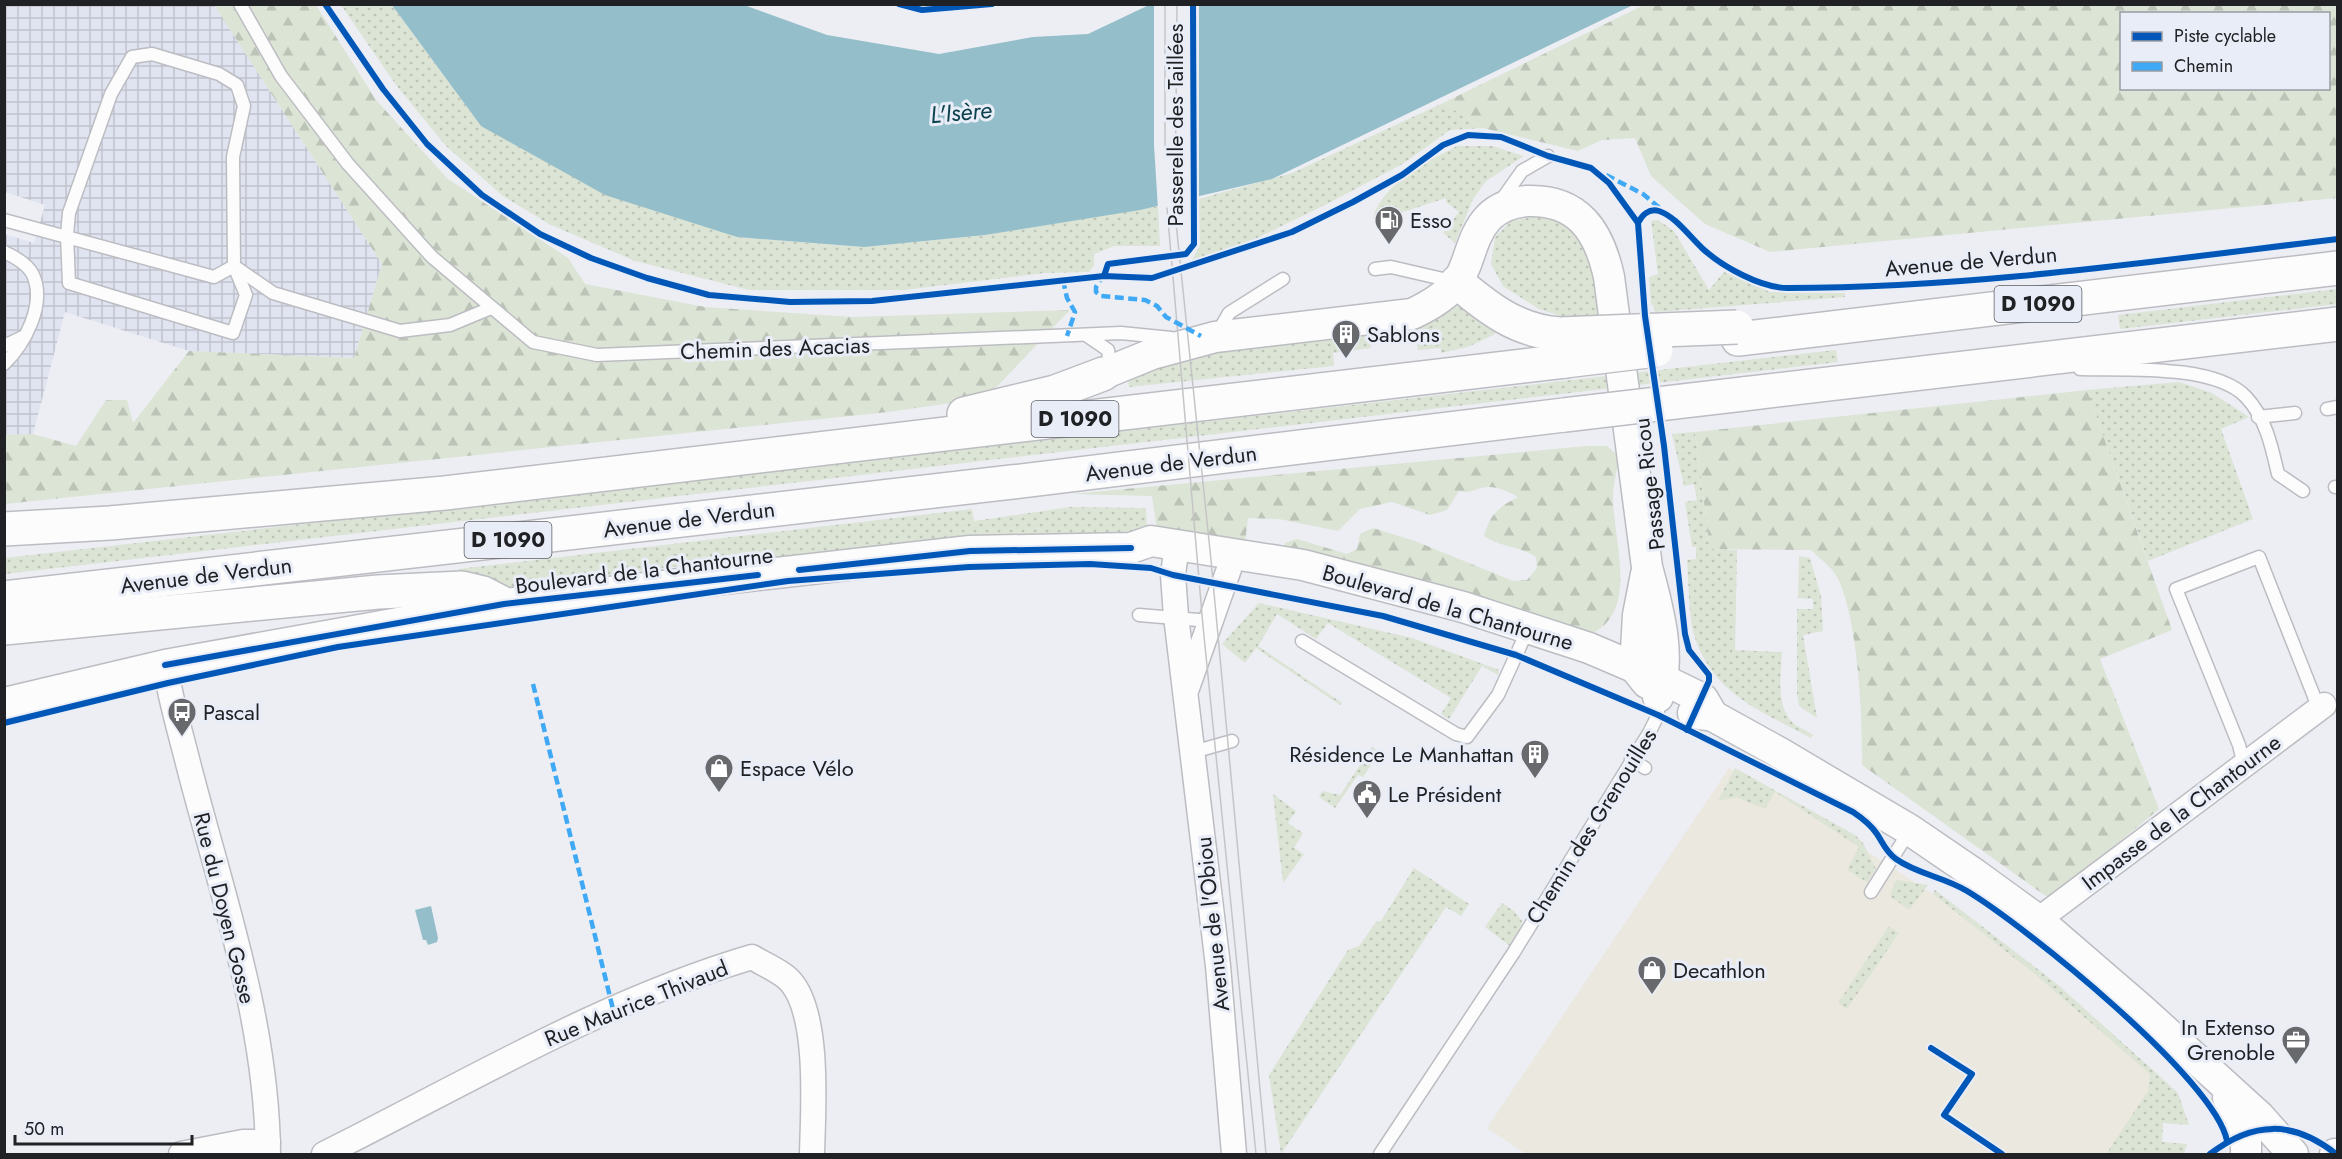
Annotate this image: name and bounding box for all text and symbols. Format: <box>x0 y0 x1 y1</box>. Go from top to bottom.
legend <box>2120 12 2330 90</box>
street label: Passerelle des Taillées <box>1159 23 1191 226</box>
text: Piste cyclable <box>2174 23 2276 49</box>
text: Chemin <box>2174 53 2233 79</box>
water label: L'Isère <box>929 92 993 132</box>
fuel station icon: Esso <box>1373 204 1405 246</box>
place label: Esso <box>1410 204 1452 236</box>
street label: Avenue de Verdun <box>1883 238 2059 284</box>
road number: D 1090 <box>1994 286 2082 322</box>
building icon: Sablons <box>1330 318 1362 360</box>
place label: Sablons <box>1367 318 1440 350</box>
street label: Chemin des Acacias <box>680 329 870 367</box>
road number: D 1090 <box>1032 401 1118 437</box>
street label: Passage Ricou <box>1625 416 1673 552</box>
street label: Avenue de Verdun <box>1083 437 1259 489</box>
street label: Avenue de Verdun <box>601 493 777 545</box>
road number: D 1090 <box>464 522 552 558</box>
street label: Boulevard de la Chantourne <box>513 538 775 602</box>
street label: Avenue de Verdun <box>118 549 294 601</box>
street label: Boulevard de la Chantourne <box>1319 556 1577 658</box>
bus stop icon: Pascal <box>166 696 198 738</box>
place label: Pascal <box>203 696 260 728</box>
street label: Chemin des Grenouilles <box>1518 722 1664 930</box>
street label: Impasse de la Chantourne <box>2075 726 2287 898</box>
place label: Résidence Le Manhattan <box>1289 738 1514 770</box>
building icon: Résidence Le Manhattan <box>1519 738 1551 780</box>
shop icon: Espace Vélo <box>703 752 735 794</box>
place label: Espace Vélo <box>740 752 854 784</box>
public building icon: Le Président <box>1351 778 1383 820</box>
place label: Le Président <box>1388 778 1502 810</box>
street label: Rue du Doyen Gosse <box>186 809 264 1007</box>
street label: Avenue de l'Obiou <box>1187 835 1237 1013</box>
street label: Rue Maurice Thivaud <box>539 952 733 1054</box>
shop icon: Decathlon <box>1636 954 1668 996</box>
place label: Decathlon <box>1673 954 1766 986</box>
place label: In Extenso Grenoble <box>2181 1011 2275 1068</box>
office icon: In Extenso Grenoble <box>2280 1024 2312 1066</box>
scale bar <box>15 1108 192 1146</box>
text: 50 m <box>24 1116 64 1142</box>

